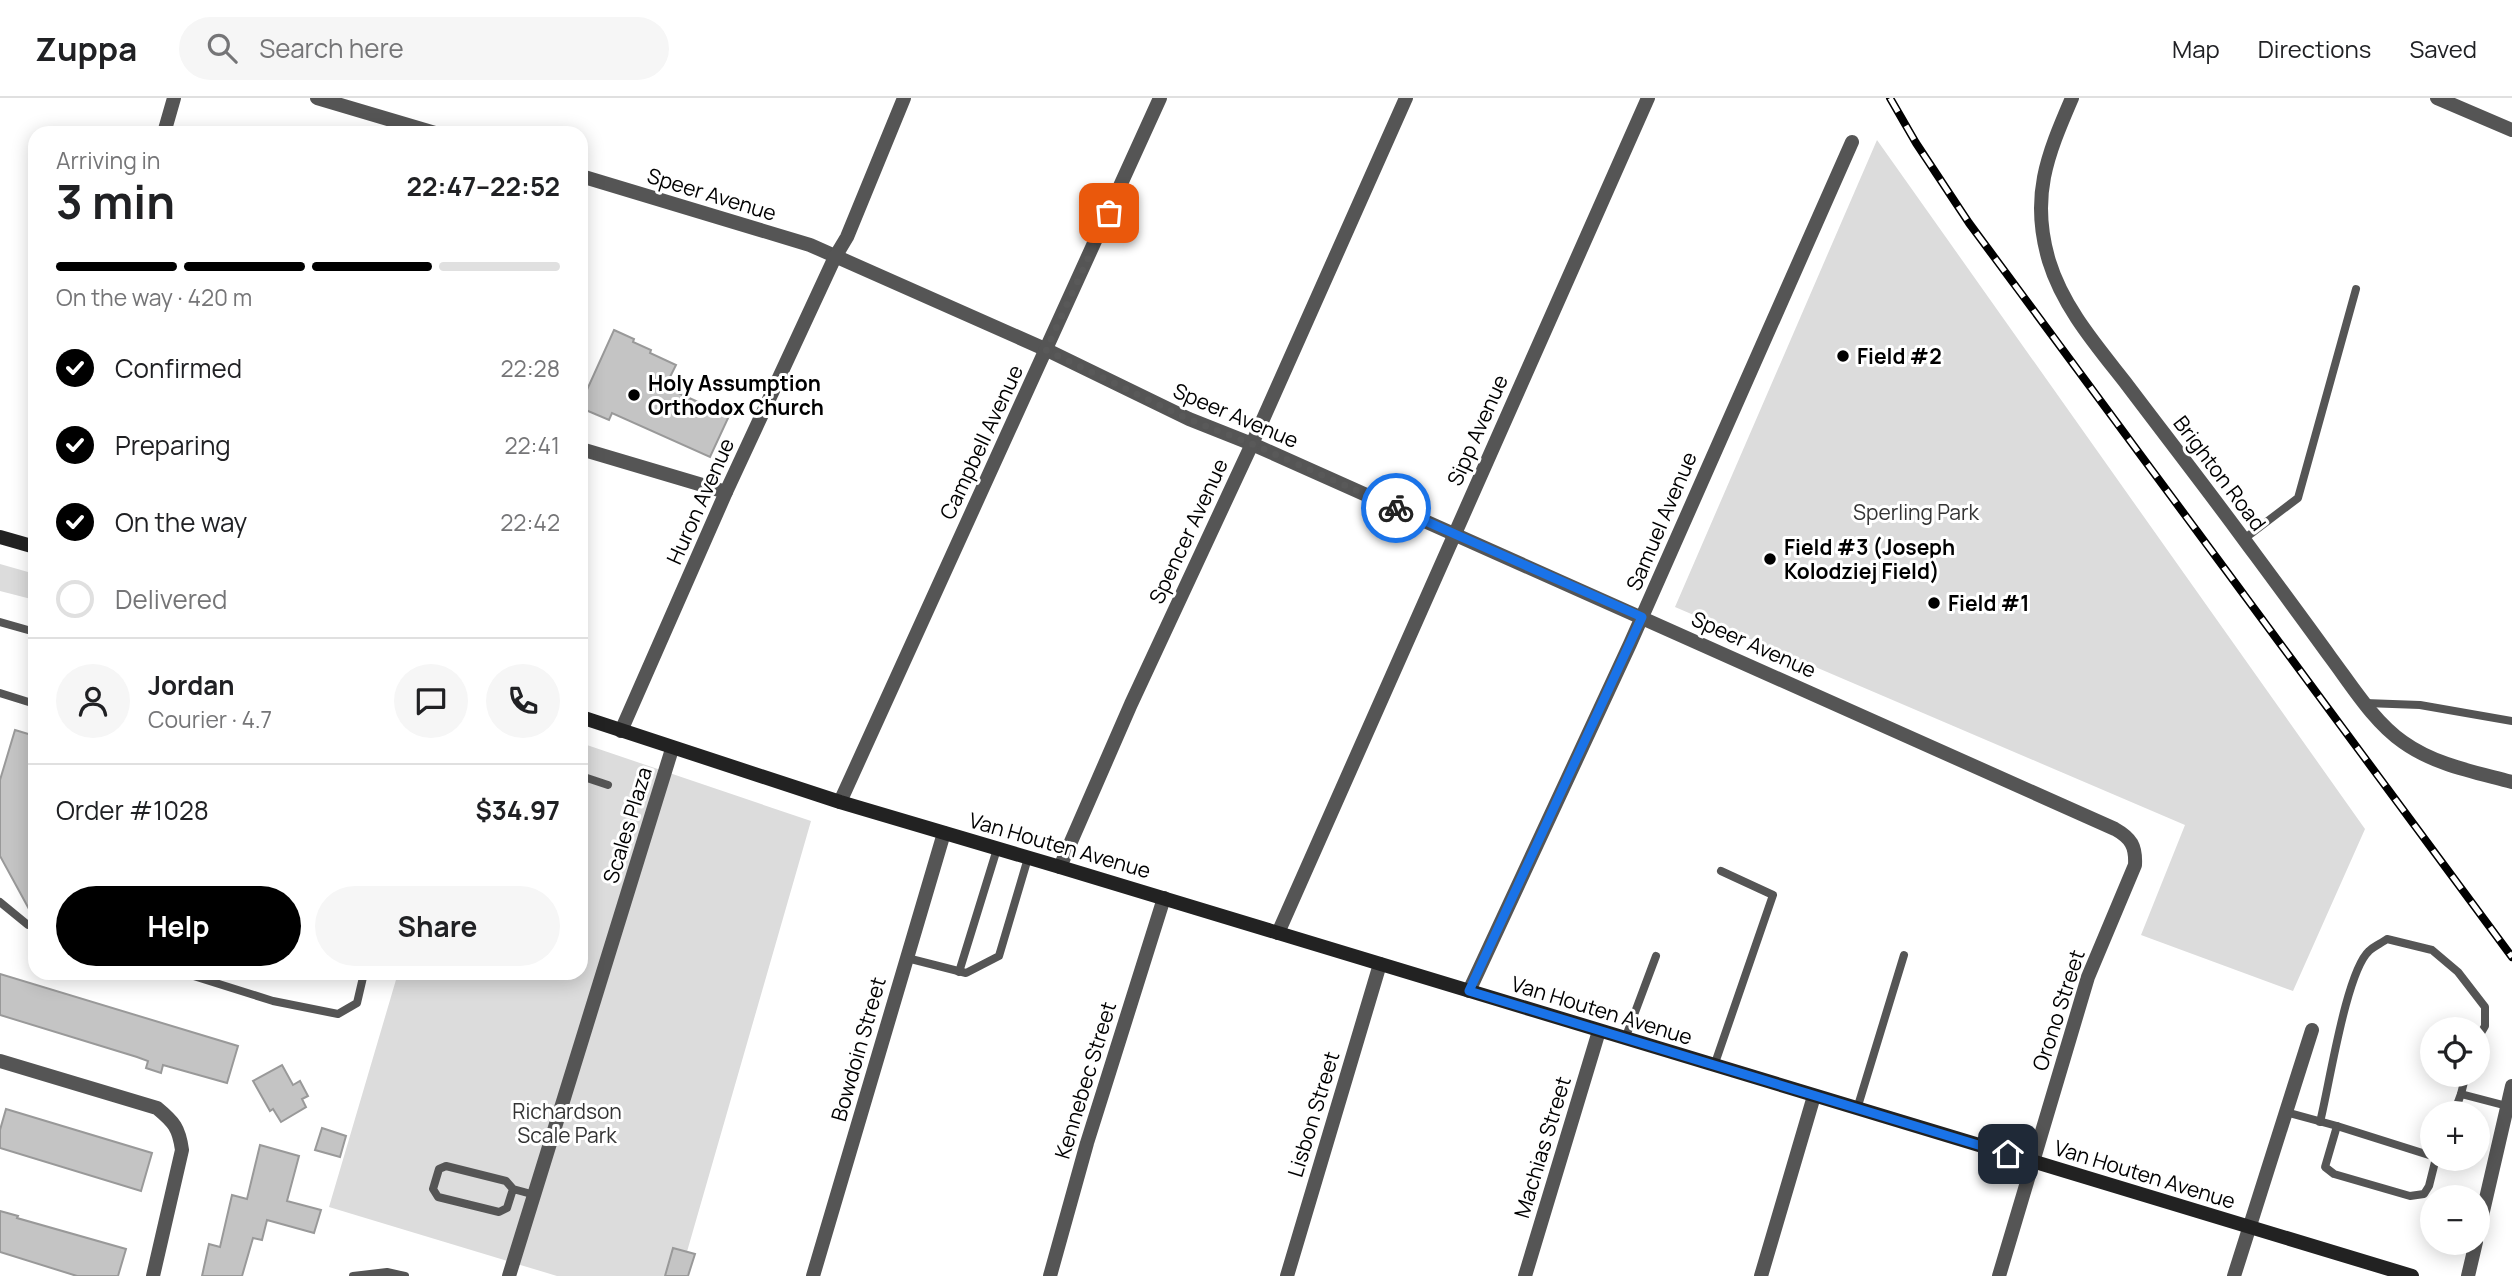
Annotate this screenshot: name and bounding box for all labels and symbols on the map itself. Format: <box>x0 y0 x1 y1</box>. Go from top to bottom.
street label: Speer Avenue <box>644 161 780 227</box>
pin <box>1079 183 1139 243</box>
place label: Field #2 <box>1857 342 1942 370</box>
marker: Field #2 <box>1835 348 1851 364</box>
street label: Campbell Avenue <box>933 360 1029 524</box>
place label: Holy Assumption Orthodox Church <box>648 369 824 421</box>
street label: Sipp Avenue <box>1440 370 1514 490</box>
street label: Speer Avenue <box>1169 376 1303 454</box>
marker: Holy Assumption Orthodox Church <box>626 387 642 403</box>
street label: Brighton Road <box>2168 410 2272 536</box>
street label: Huron Avenue <box>660 434 740 568</box>
street label: Samuel Avenue <box>1619 447 1703 595</box>
street label: Spencer Avenue <box>1142 454 1234 608</box>
courier <box>1361 473 1431 543</box>
park label: Sperling Park <box>1853 498 1980 526</box>
place label: Field #3 (Joseph Kolodziej Field) <box>1784 533 1955 585</box>
marker: Field #3 (Joseph Kolodziej Field) <box>1762 551 1778 567</box>
place label: Field #1 <box>1948 589 2029 617</box>
marker: Field #1 <box>1926 595 1942 611</box>
street label: Speer Avenue <box>1687 604 1821 684</box>
street label: Scales Plaza <box>596 764 658 886</box>
street label: Van Houten Avenue <box>966 806 1154 884</box>
street label: Orono Street <box>2025 946 2091 1074</box>
street label: Van Houten Avenue <box>1508 969 1696 1051</box>
street label: Bowdoin Street <box>824 974 892 1124</box>
street label: Kennebec Street <box>1048 998 1122 1162</box>
street label: Lisbon Street <box>1281 1048 1345 1180</box>
street label: Machias Street <box>1507 1073 1577 1221</box>
park label: Richardson Scale Park <box>512 1097 622 1149</box>
pin <box>1978 1124 2038 1184</box>
street label: Van Houten Avenue <box>2051 1133 2239 1215</box>

